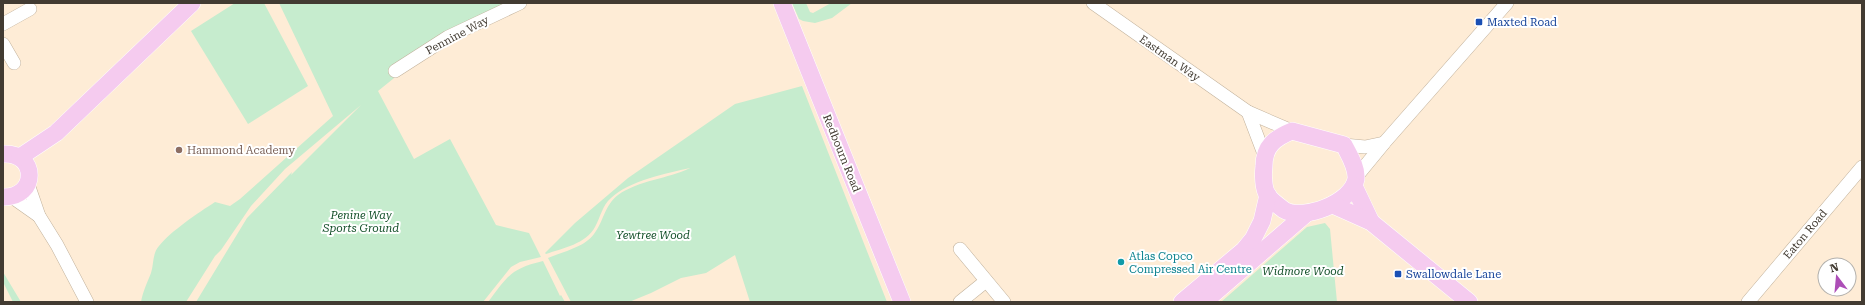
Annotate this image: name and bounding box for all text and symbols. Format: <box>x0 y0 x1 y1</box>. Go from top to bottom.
street label: Pennine Way <box>424 13 491 57</box>
place label: Maxted Road <box>1487 16 1557 29</box>
marker: Maxted Road <box>1474 17 1484 27</box>
street label: Eastman Way <box>1137 33 1203 84</box>
street label: Redbourn Road <box>820 112 863 194</box>
place label: Hammond Academy <box>187 144 295 157</box>
marker: Hammond Academy <box>174 145 184 155</box>
street label: Eaton Road <box>1781 207 1830 262</box>
park label: Penine Way Sports Ground <box>322 209 399 235</box>
park label: Yewtree Wood <box>616 229 690 242</box>
place label: Atlas Copco Compressed Air Centre <box>1129 250 1252 276</box>
marker: Atlas Copco Compressed Air Centre <box>1116 257 1126 267</box>
north arrow <box>1817 257 1857 297</box>
text: N <box>1829 260 1841 275</box>
park label: Widmore Wood <box>1262 265 1344 278</box>
place label: Swallowdale Lane <box>1406 268 1501 281</box>
marker: Swallowdale Lane <box>1393 269 1403 279</box>

